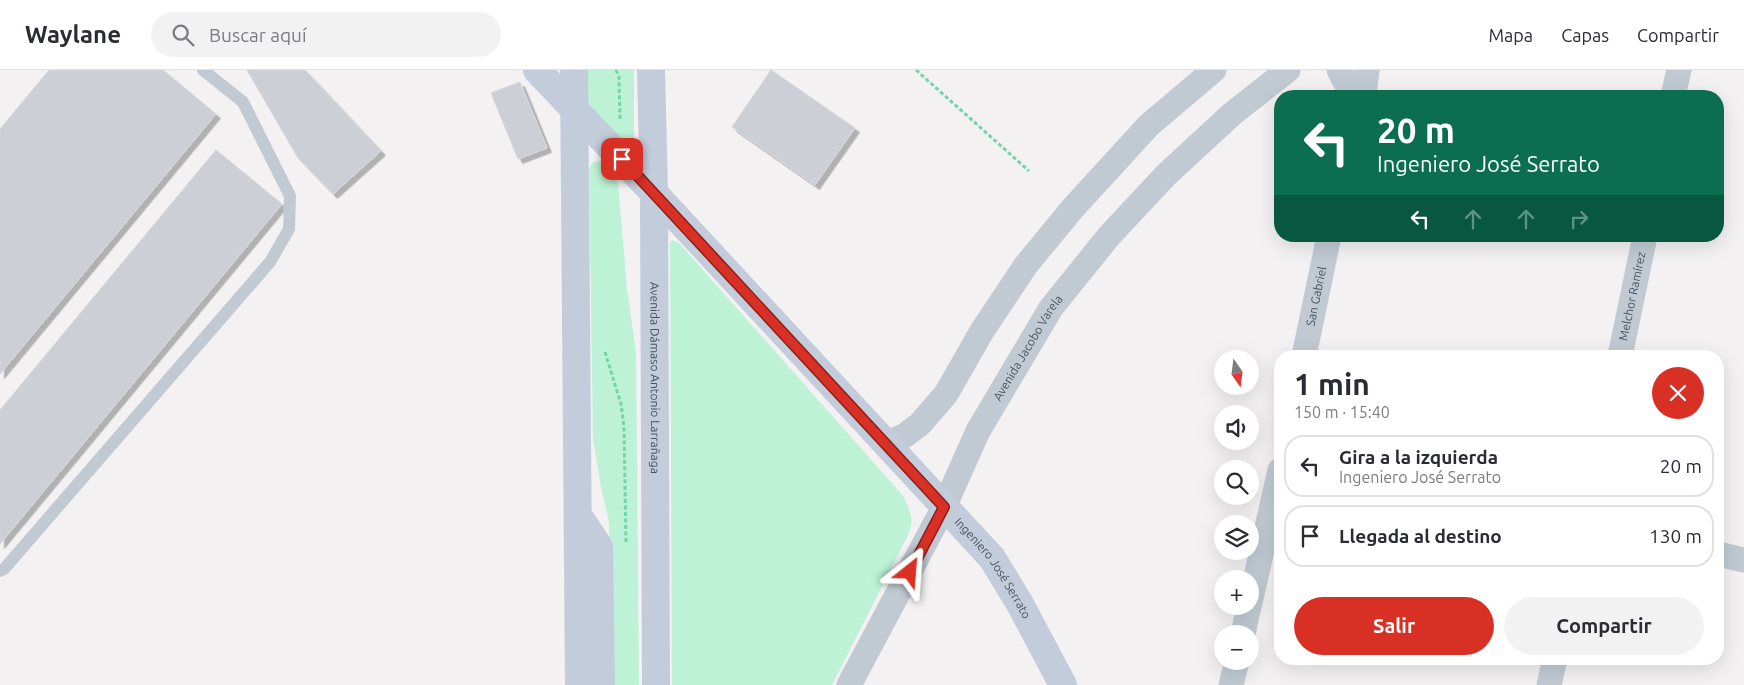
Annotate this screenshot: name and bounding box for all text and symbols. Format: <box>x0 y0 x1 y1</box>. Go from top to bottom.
search box <box>151 12 501 57</box>
text: Waylane <box>25 21 121 48</box>
icon: search <box>169 21 197 49</box>
text: Buscar aquí <box>209 24 307 46</box>
text: Mapa <box>1488 25 1533 45</box>
text: Capas <box>1561 25 1609 45</box>
text: Compartir <box>1637 25 1719 45</box>
icon: left <box>1294 110 1359 175</box>
text: 20 m <box>1377 110 1455 150</box>
pin <box>601 138 643 180</box>
icon: arrive <box>608 145 636 173</box>
text: Ingeniero José Serrato <box>1377 151 1600 176</box>
icon: left <box>1406 205 1434 233</box>
icon: ahead <box>1459 205 1487 233</box>
icon: ahead <box>1512 205 1540 233</box>
icon: right <box>1565 205 1593 233</box>
street label: Melchor Ramírez <box>1616 250 1648 342</box>
street label: San Gabriel <box>1303 265 1328 327</box>
street label: Avenida Dámaso Antonio Larrañaga <box>648 282 662 474</box>
street label: Avenida Jacobo Varela <box>990 292 1065 403</box>
north arrow <box>1214 350 1259 395</box>
map controls <box>1214 350 1259 670</box>
text: 1 min <box>1294 367 1370 401</box>
button: close <box>1652 367 1704 419</box>
text: 150 m · 15:40 <box>1294 403 1390 421</box>
button: sound <box>1214 405 1259 450</box>
text: Gira a la izquierda <box>1339 446 1498 468</box>
icon: left <box>1296 452 1324 480</box>
text: 20 m <box>1660 455 1702 477</box>
button: search <box>1214 460 1259 505</box>
text: Ingeniero José Serrato <box>1339 468 1501 486</box>
street label: Ingeniero José Serrato <box>952 515 1034 621</box>
button: layers <box>1214 515 1259 560</box>
icon: arrive <box>1296 522 1324 550</box>
text: Llegada al destino <box>1339 525 1502 547</box>
text: 130 m <box>1649 525 1702 547</box>
position arrow <box>883 545 935 597</box>
button: + <box>1214 570 1259 615</box>
button: Salir <box>1294 597 1494 655</box>
button: Compartir <box>1504 597 1704 655</box>
button: − <box>1214 625 1259 670</box>

